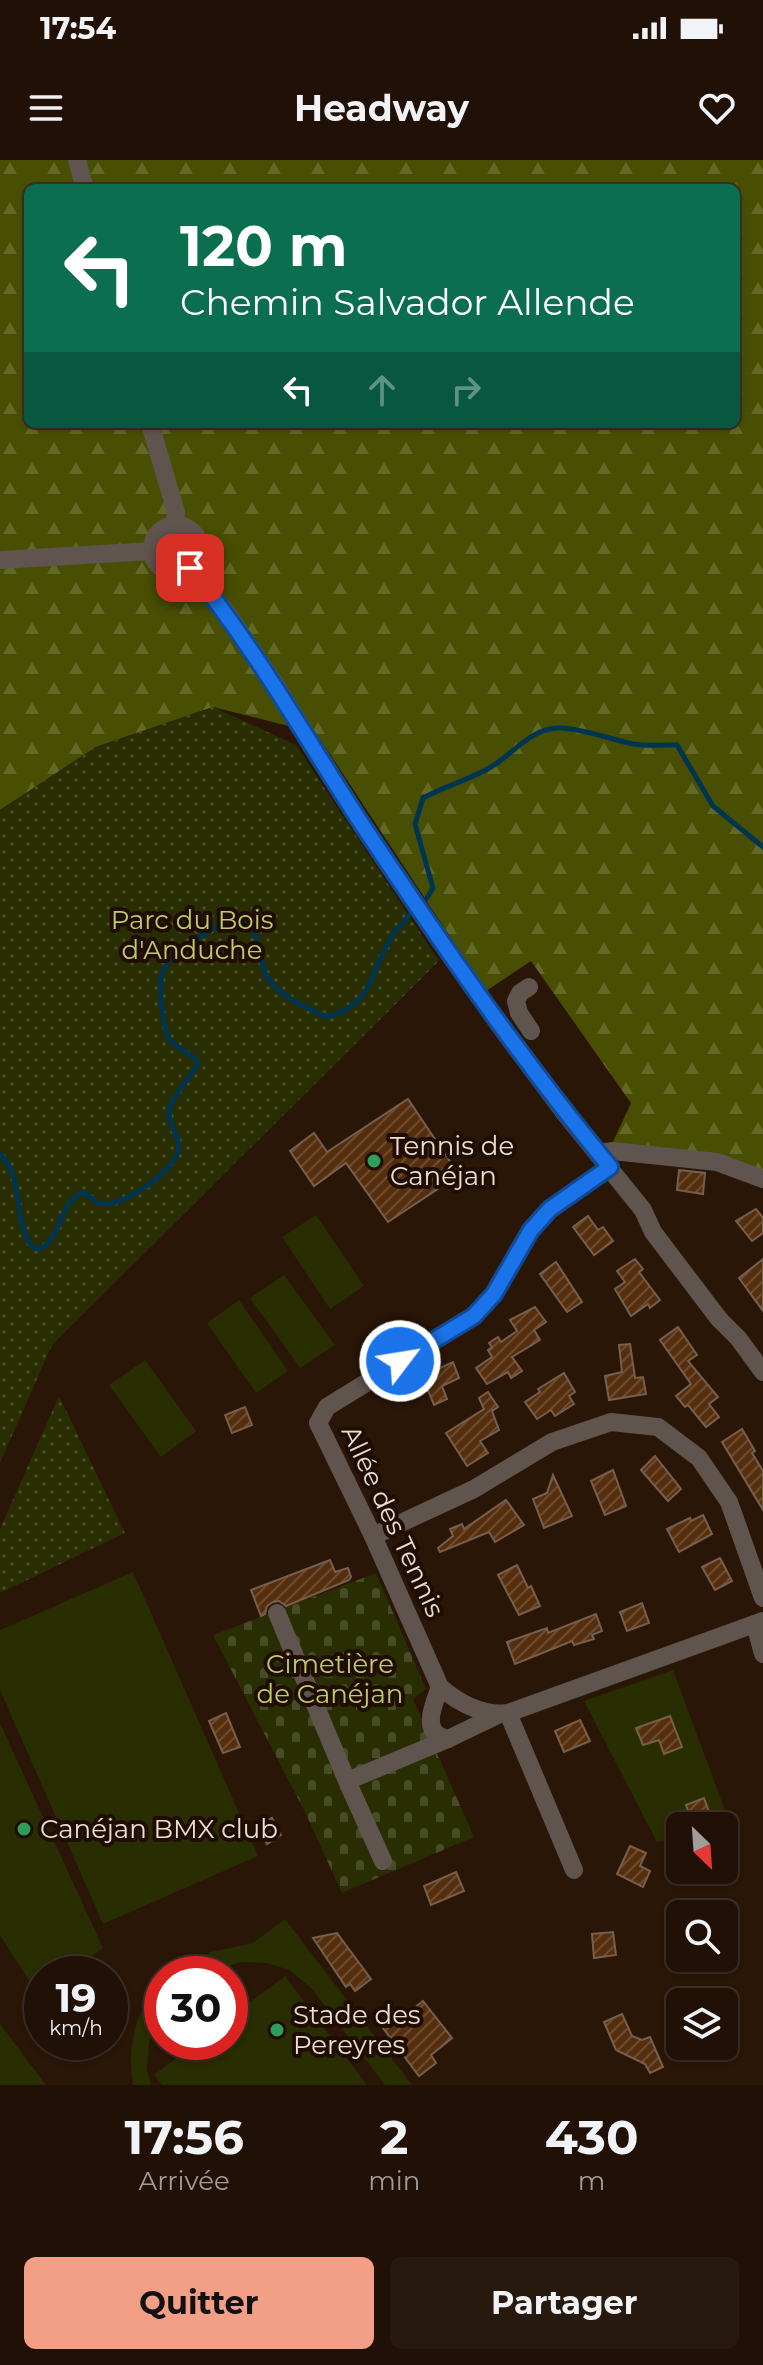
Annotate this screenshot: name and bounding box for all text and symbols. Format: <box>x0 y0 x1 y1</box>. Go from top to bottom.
text: 17:54 <box>40 10 116 47</box>
icon: menu <box>24 86 68 130</box>
text: Headway <box>294 86 469 130</box>
icon: heart <box>695 86 739 130</box>
text: 120 m <box>180 212 348 280</box>
icon: left <box>48 216 152 320</box>
text: Chemin Salvador Allende <box>180 280 635 324</box>
icon: left <box>276 368 320 412</box>
icon: ahead <box>360 368 404 412</box>
icon: right <box>444 368 488 412</box>
pin <box>156 534 224 602</box>
icon: arrive <box>168 546 212 590</box>
park label: Parc du Bois d'Anduche <box>111 904 273 966</box>
place label: Tennis de Canéjan <box>390 1130 514 1192</box>
marker: Tennis de Canéjan <box>365 1152 383 1170</box>
position arrow <box>358 1319 442 1403</box>
street label: Allée des Tennis <box>335 1420 451 1622</box>
park label: Cimetière de Canéjan <box>257 1648 403 1710</box>
north arrow <box>666 1812 738 1884</box>
map controls <box>666 1812 738 2060</box>
place label: Canéjan BMX club <box>40 1813 278 1845</box>
marker: Canéjan BMX club <box>15 1820 33 1838</box>
button: search <box>666 1900 738 1972</box>
speed limit sign: 30 <box>144 1956 248 2060</box>
text: 19 <box>55 1973 97 2022</box>
button: layers <box>666 1988 738 2060</box>
place label: Stade des Pereyres <box>293 1999 421 2061</box>
text: km/h <box>49 2016 103 2040</box>
marker: Stade des Pereyres <box>268 2021 286 2039</box>
text: 17:56 <box>124 2108 244 2166</box>
text: 2 <box>380 2108 408 2166</box>
text: 430 <box>545 2108 639 2166</box>
text: Arrivée <box>138 2165 230 2197</box>
text: min <box>368 2165 420 2197</box>
text: m <box>578 2165 605 2197</box>
button: Quitter <box>24 2257 374 2349</box>
button: Partager <box>390 2257 739 2349</box>

